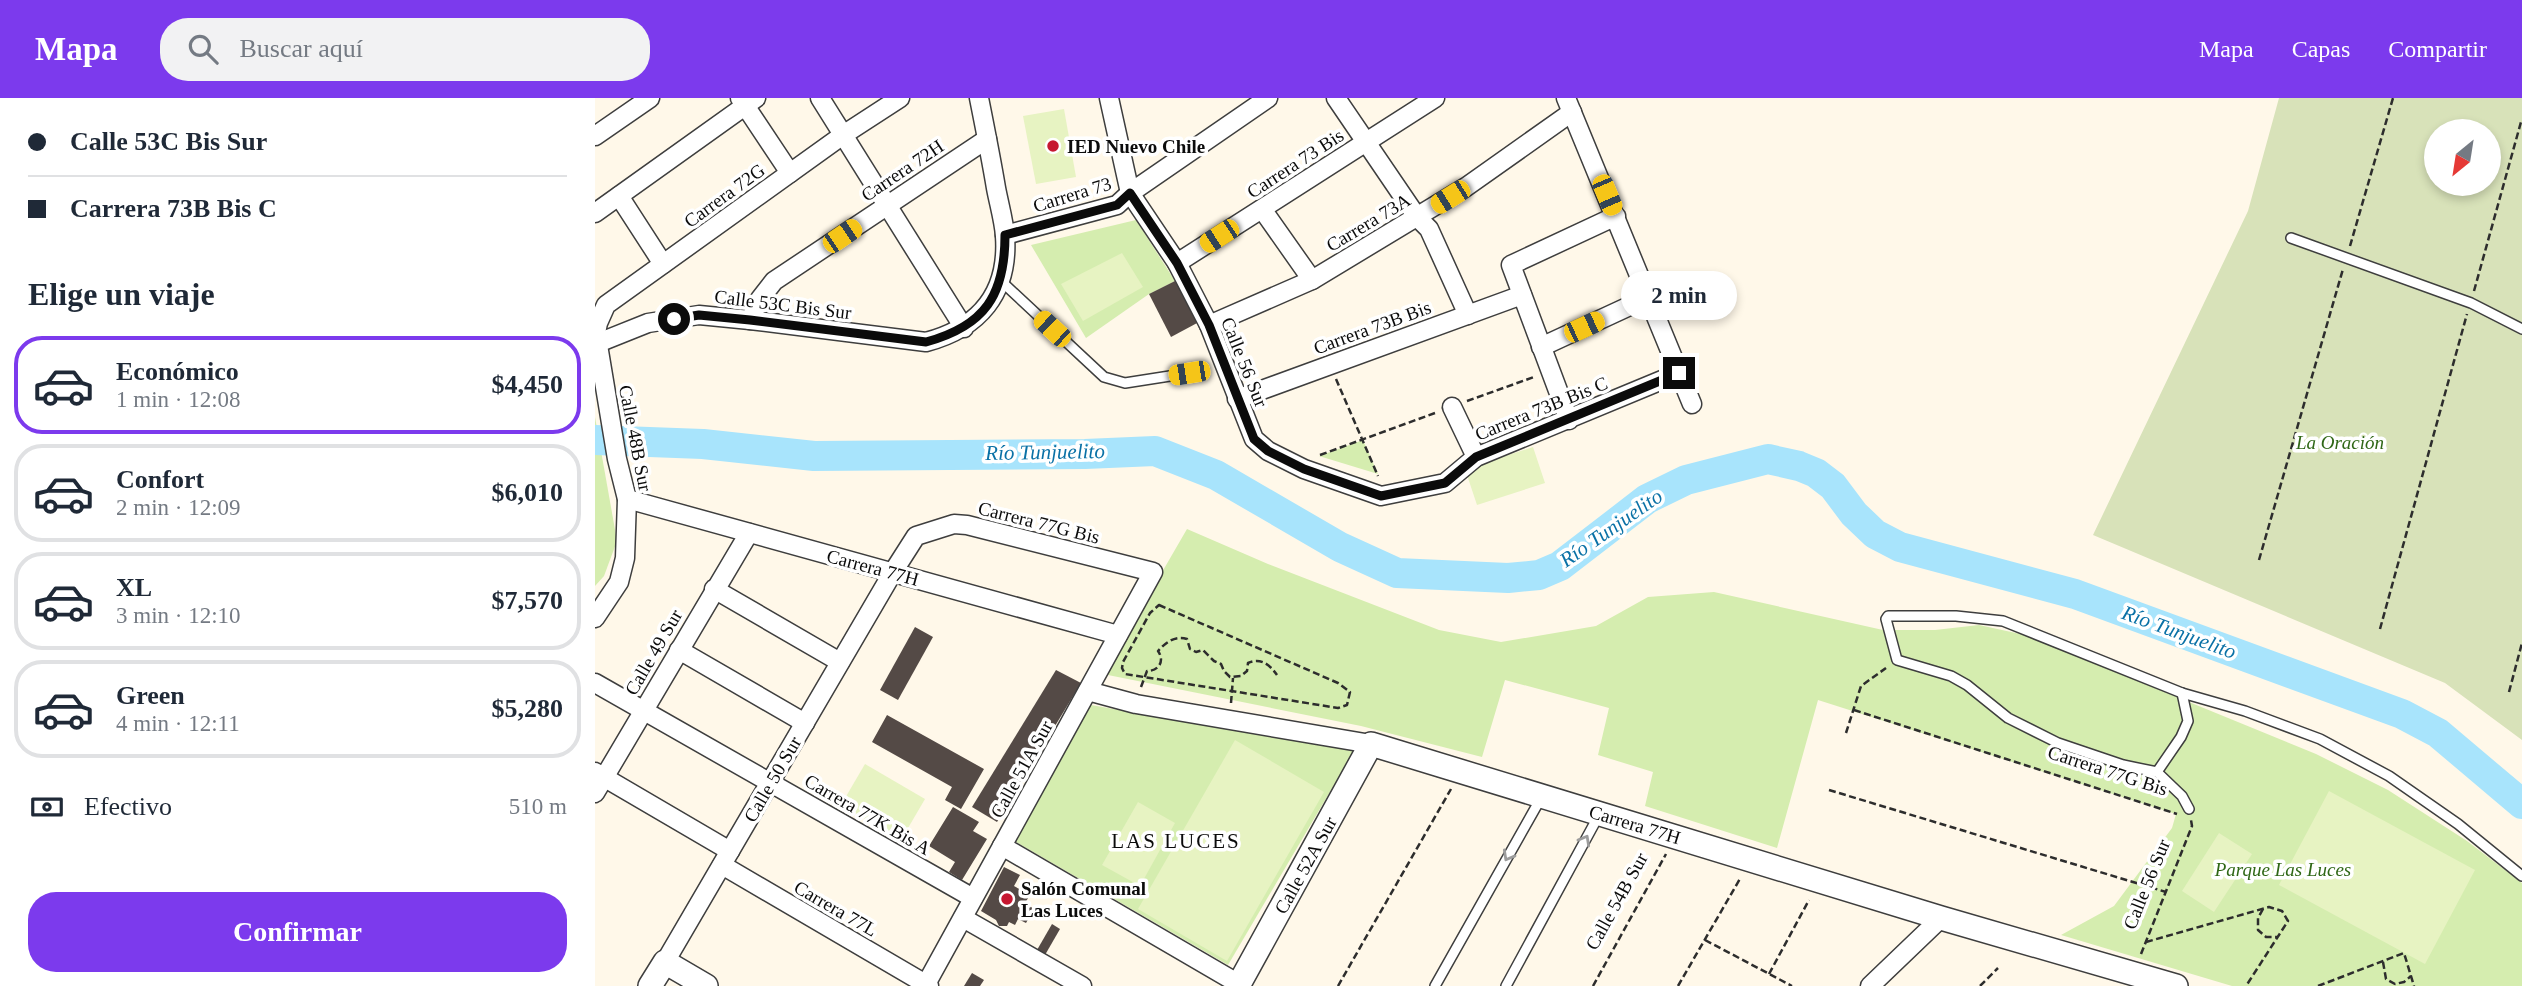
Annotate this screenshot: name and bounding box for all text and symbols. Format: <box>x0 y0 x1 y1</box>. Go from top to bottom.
search box <box>160 18 650 81</box>
icon: search <box>184 30 222 68</box>
text: Mapa <box>35 31 118 67</box>
text: Buscar aquí <box>240 34 363 63</box>
text: Mapa <box>2199 36 2254 62</box>
text: Capas <box>2292 36 2350 62</box>
text: Compartir <box>2388 36 2487 62</box>
north arrow <box>2424 119 2501 196</box>
map controls <box>2424 119 2501 196</box>
street label: Carrera 73 Bis <box>1243 124 1347 202</box>
text: Calle 53C Bis Sur <box>70 127 267 156</box>
street label: Carrera 72H <box>857 135 948 206</box>
place label: IED Nuevo Chile <box>1067 136 1205 157</box>
marker: IED Nuevo Chile <box>1045 138 1061 154</box>
street label: Carrera 72G <box>680 159 769 232</box>
car <box>1590 172 1625 218</box>
street label: Carrera 73 <box>1030 173 1114 216</box>
car <box>1427 177 1474 217</box>
street label: Carrera 73A <box>1322 189 1414 256</box>
text: Carrera 73B Bis C <box>70 194 277 223</box>
car <box>819 216 866 256</box>
car <box>1196 216 1243 256</box>
callout: 2 min <box>1621 272 1737 320</box>
text: Elige un viaje <box>28 276 215 312</box>
text: 2 min <box>1651 283 1707 308</box>
street label: Calle 53C Bis Sur <box>713 286 853 323</box>
street label: Carrera 73B Bis <box>1311 296 1434 358</box>
route start <box>658 303 690 335</box>
car <box>1030 307 1075 351</box>
car <box>1561 309 1608 345</box>
street label: Calle 56 Sur <box>1217 314 1272 411</box>
icon: car <box>32 354 95 417</box>
text: Económico <box>116 357 239 386</box>
route end <box>1663 357 1695 389</box>
car <box>1167 359 1212 387</box>
text: $4,450 <box>492 370 563 399</box>
street label: Carrera 73B Bis C <box>1472 372 1610 445</box>
street label: Calle 48B Sur <box>615 383 656 494</box>
text: 1 min · 12:08 <box>116 387 241 412</box>
park label: La Oración <box>2295 432 2384 453</box>
water label: Río Tunjuelito <box>984 439 1105 465</box>
icon: car <box>32 462 95 525</box>
text: Confort <box>116 465 204 494</box>
text: $6,010 <box>492 478 563 507</box>
water label: Río Tunjuelito <box>1554 484 1667 573</box>
text: 2 min · 12:09 <box>116 495 241 520</box>
street label: Carrera 77G Bis <box>976 497 1102 548</box>
street label: Carrera 77H <box>825 545 921 590</box>
icon: car <box>32 570 95 633</box>
text: XL <box>116 573 152 602</box>
text: $7,570 <box>492 586 563 615</box>
water label: Río Tunjuelito <box>2118 600 2239 664</box>
text: 3 min · 12:10 <box>116 603 241 628</box>
street label: Calle 49 Sur <box>621 605 687 699</box>
icon: car <box>32 678 95 741</box>
text: Green <box>116 681 185 710</box>
text: $5,280 <box>492 694 563 723</box>
text: 4 min · 12:11 <box>116 711 240 736</box>
street label: Calle 51A Sur <box>986 716 1057 821</box>
street label: Calle 50 Sur <box>740 732 806 826</box>
street label: Carrera 77G Bis <box>2045 741 2170 800</box>
street label: Carrera 77K Bis A <box>801 770 935 859</box>
icon: cash <box>28 788 66 826</box>
text: Efectivo <box>84 792 172 821</box>
text: 510 m <box>509 794 567 819</box>
street label: Carrera 77H <box>1587 801 1683 848</box>
street label: Calle 52A Sur <box>1270 812 1341 917</box>
district label: LAS LUCES <box>1111 829 1241 853</box>
one-way arrow <box>1577 835 1590 847</box>
street label: Calle 56 Sur <box>2119 836 2174 932</box>
one-way arrow <box>1503 848 1516 861</box>
street label: Calle 54B Sur <box>1581 848 1652 953</box>
park label: Parque Las Luces <box>2214 859 2351 880</box>
street label: Carrera 77L <box>791 876 881 941</box>
place label: Salón Comunal Las Luces <box>1021 878 1146 921</box>
marker: Salón Comunal Las Luces <box>999 891 1015 907</box>
button: Confirmar <box>28 892 567 972</box>

